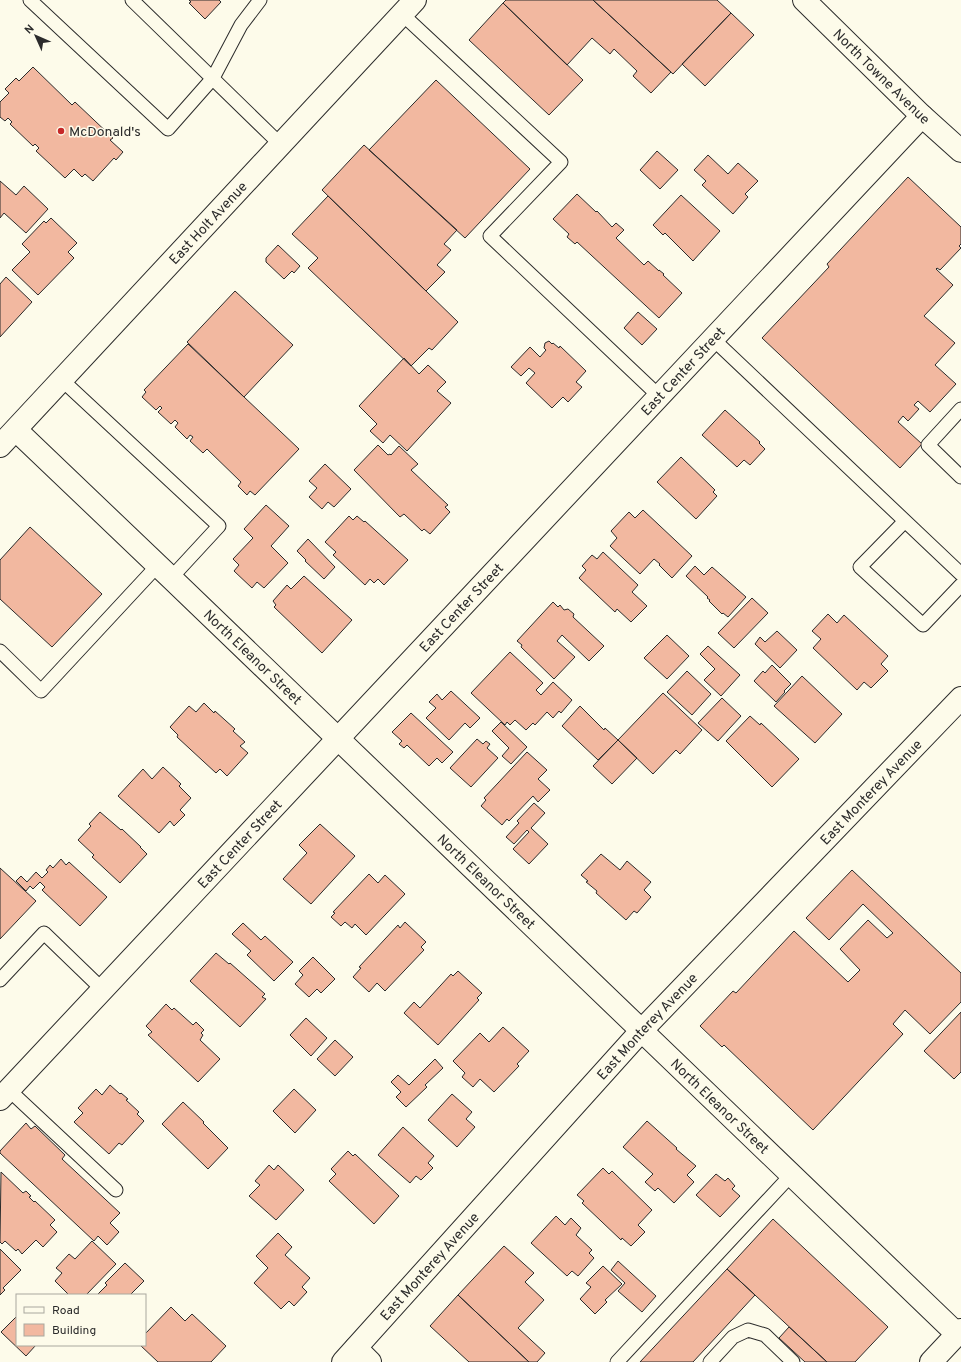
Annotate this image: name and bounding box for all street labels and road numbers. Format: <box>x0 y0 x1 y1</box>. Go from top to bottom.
street label: North Towne Avenue <box>829 26 933 129</box>
street label: East Holt Avenue <box>166 179 252 269</box>
street label: East Center Street <box>638 324 730 420</box>
street label: East Center Street <box>417 561 508 656</box>
street label: North Eleanor Street <box>199 607 305 709</box>
street label: East Monterey Avenue <box>817 737 926 849</box>
street label: East Center Street <box>195 797 286 893</box>
street label: North Eleanor Street <box>433 831 538 934</box>
street label: East Monterey Avenue <box>594 970 702 1084</box>
street label: North Eleanor Street <box>666 1056 772 1158</box>
street label: East Monterey Avenue <box>377 1210 483 1325</box>

